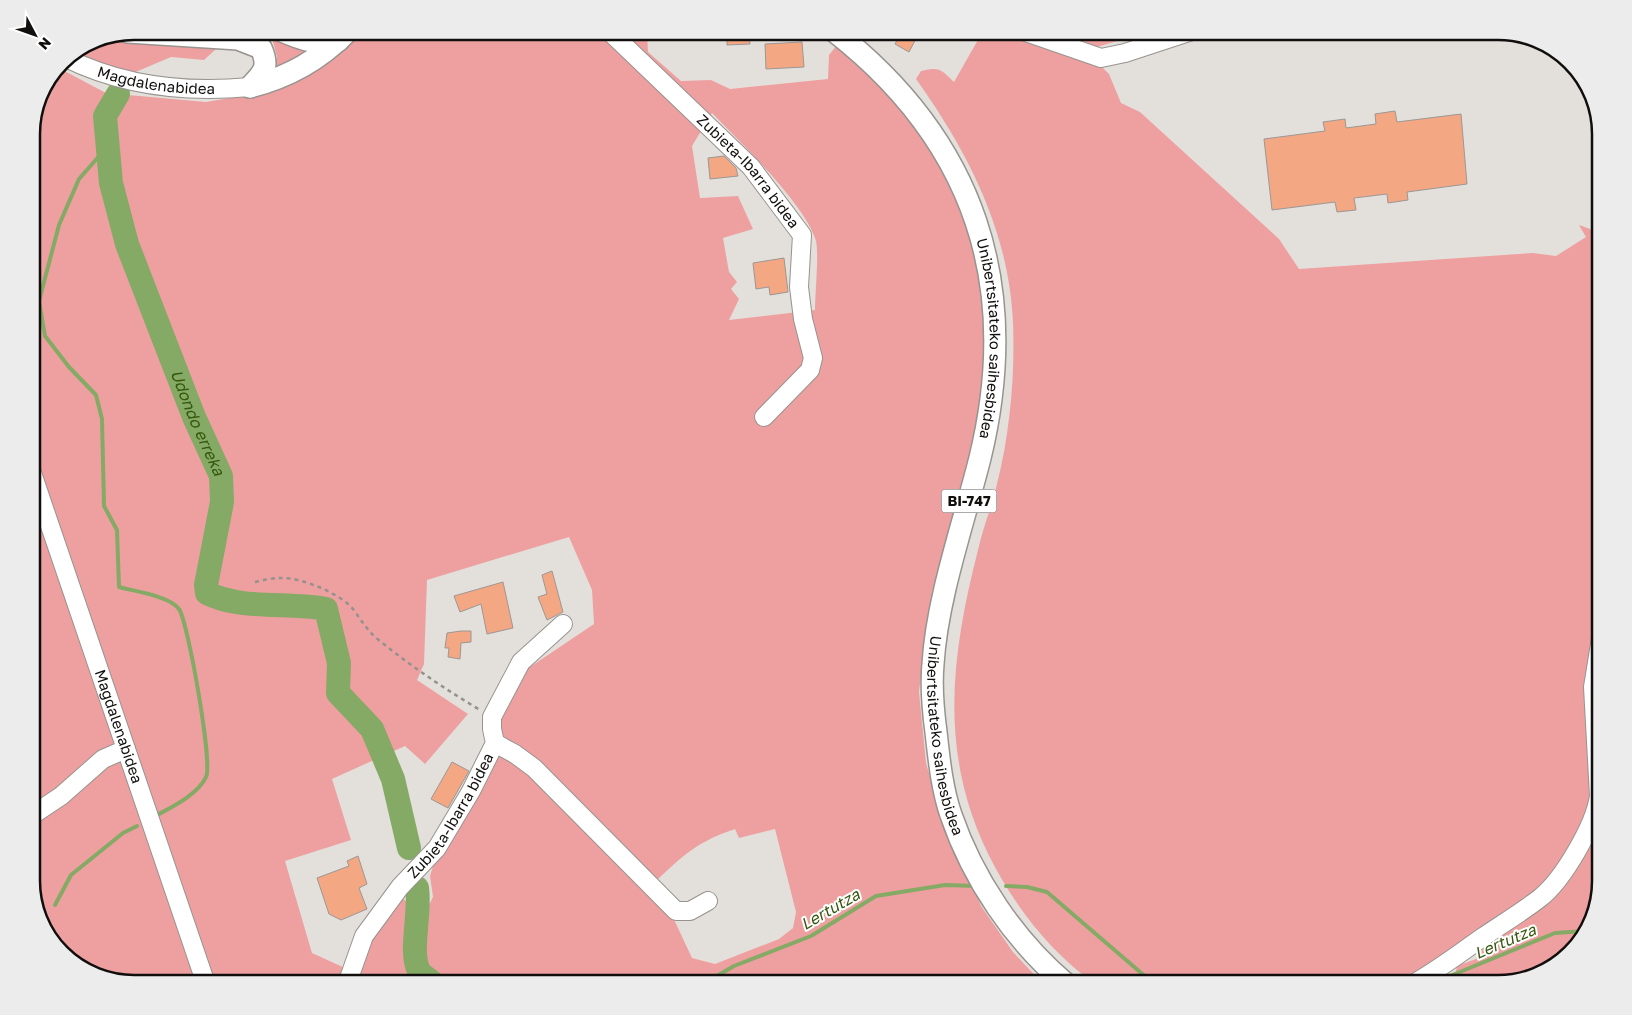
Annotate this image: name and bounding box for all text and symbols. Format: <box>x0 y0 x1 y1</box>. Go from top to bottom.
north arrow <box>10 10 60 60</box>
text: N <box>35 34 55 53</box>
street label: Magdalenabidea <box>95 62 215 97</box>
street label: Zubieta-Ibarra bidea <box>694 110 804 231</box>
street label: Unibertsitateko saihesbidea <box>973 236 1005 441</box>
water label: Udondo erreka <box>167 367 230 480</box>
road number: BI-747 <box>942 490 996 512</box>
street label: Unibertsitateko saihesbidea <box>924 635 968 838</box>
street label: Magdalenabidea <box>92 667 147 785</box>
street label: Zubieta-Ibarra bidea <box>403 750 497 881</box>
water label: Lertutza <box>797 884 864 934</box>
water label: Lertutza <box>1471 919 1540 963</box>

